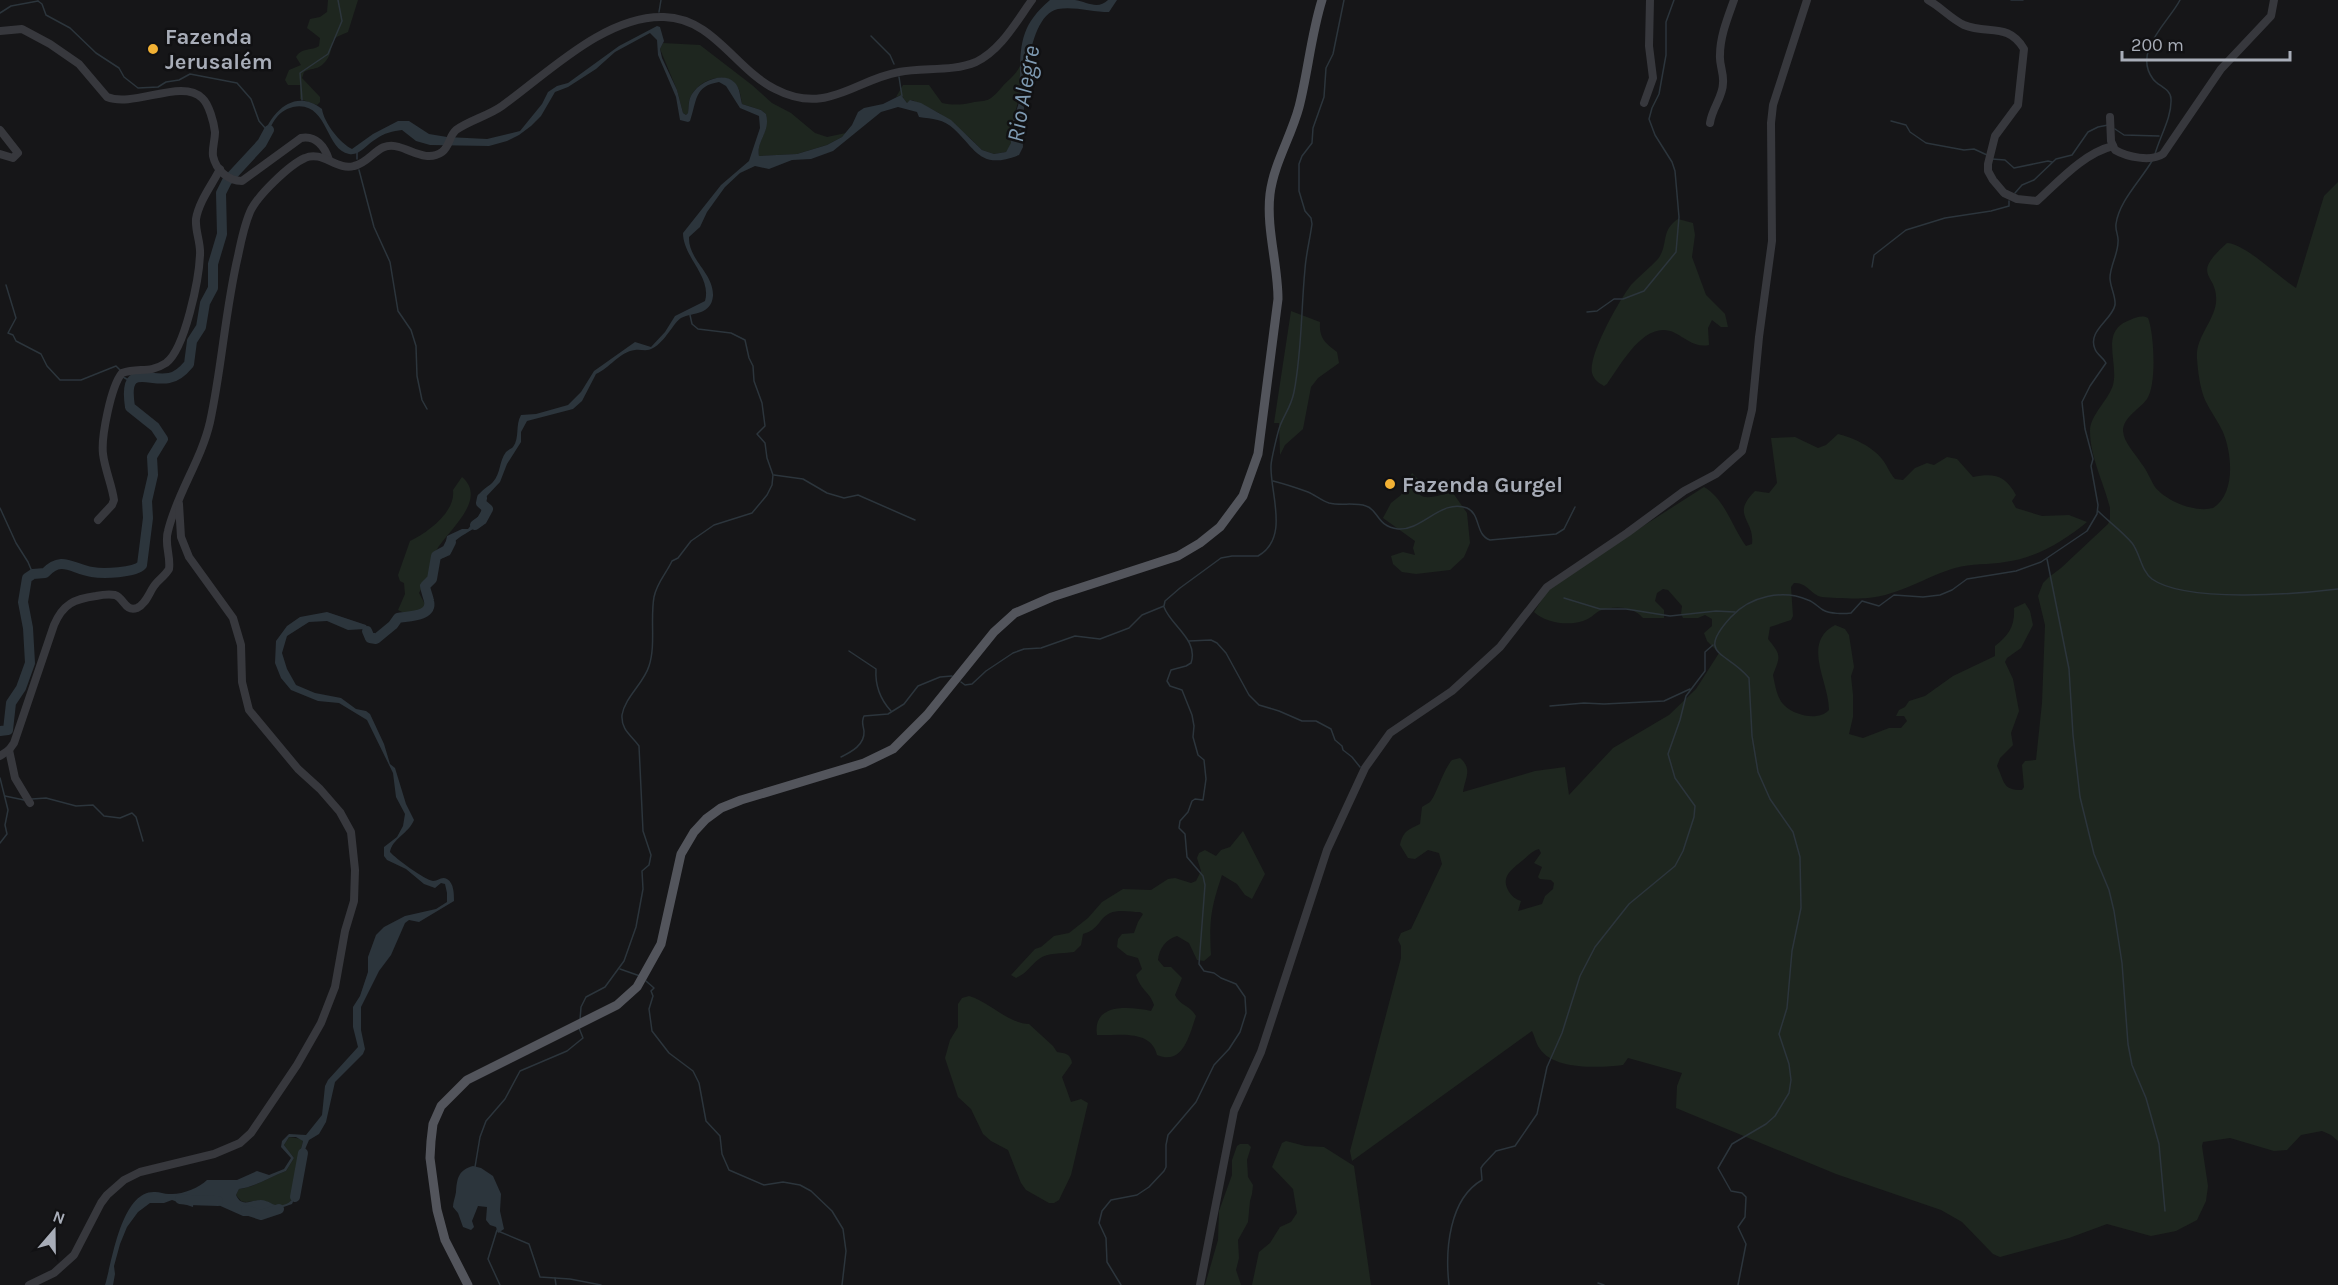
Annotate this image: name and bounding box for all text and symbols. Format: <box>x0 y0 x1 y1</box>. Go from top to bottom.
place label: Fazenda Jerusalém <box>165 24 273 75</box>
scale bar <box>2122 24 2290 62</box>
text: 200 m <box>2131 34 2184 56</box>
marker: Fazenda Jerusalém <box>146 42 160 56</box>
water label: Rio Alegre <box>1001 43 1045 145</box>
place label: Fazenda Gurgel <box>1402 472 1563 498</box>
marker: Fazenda Gurgel <box>1383 477 1397 491</box>
north arrow <box>24 1201 84 1261</box>
text: N <box>50 1206 68 1228</box>

